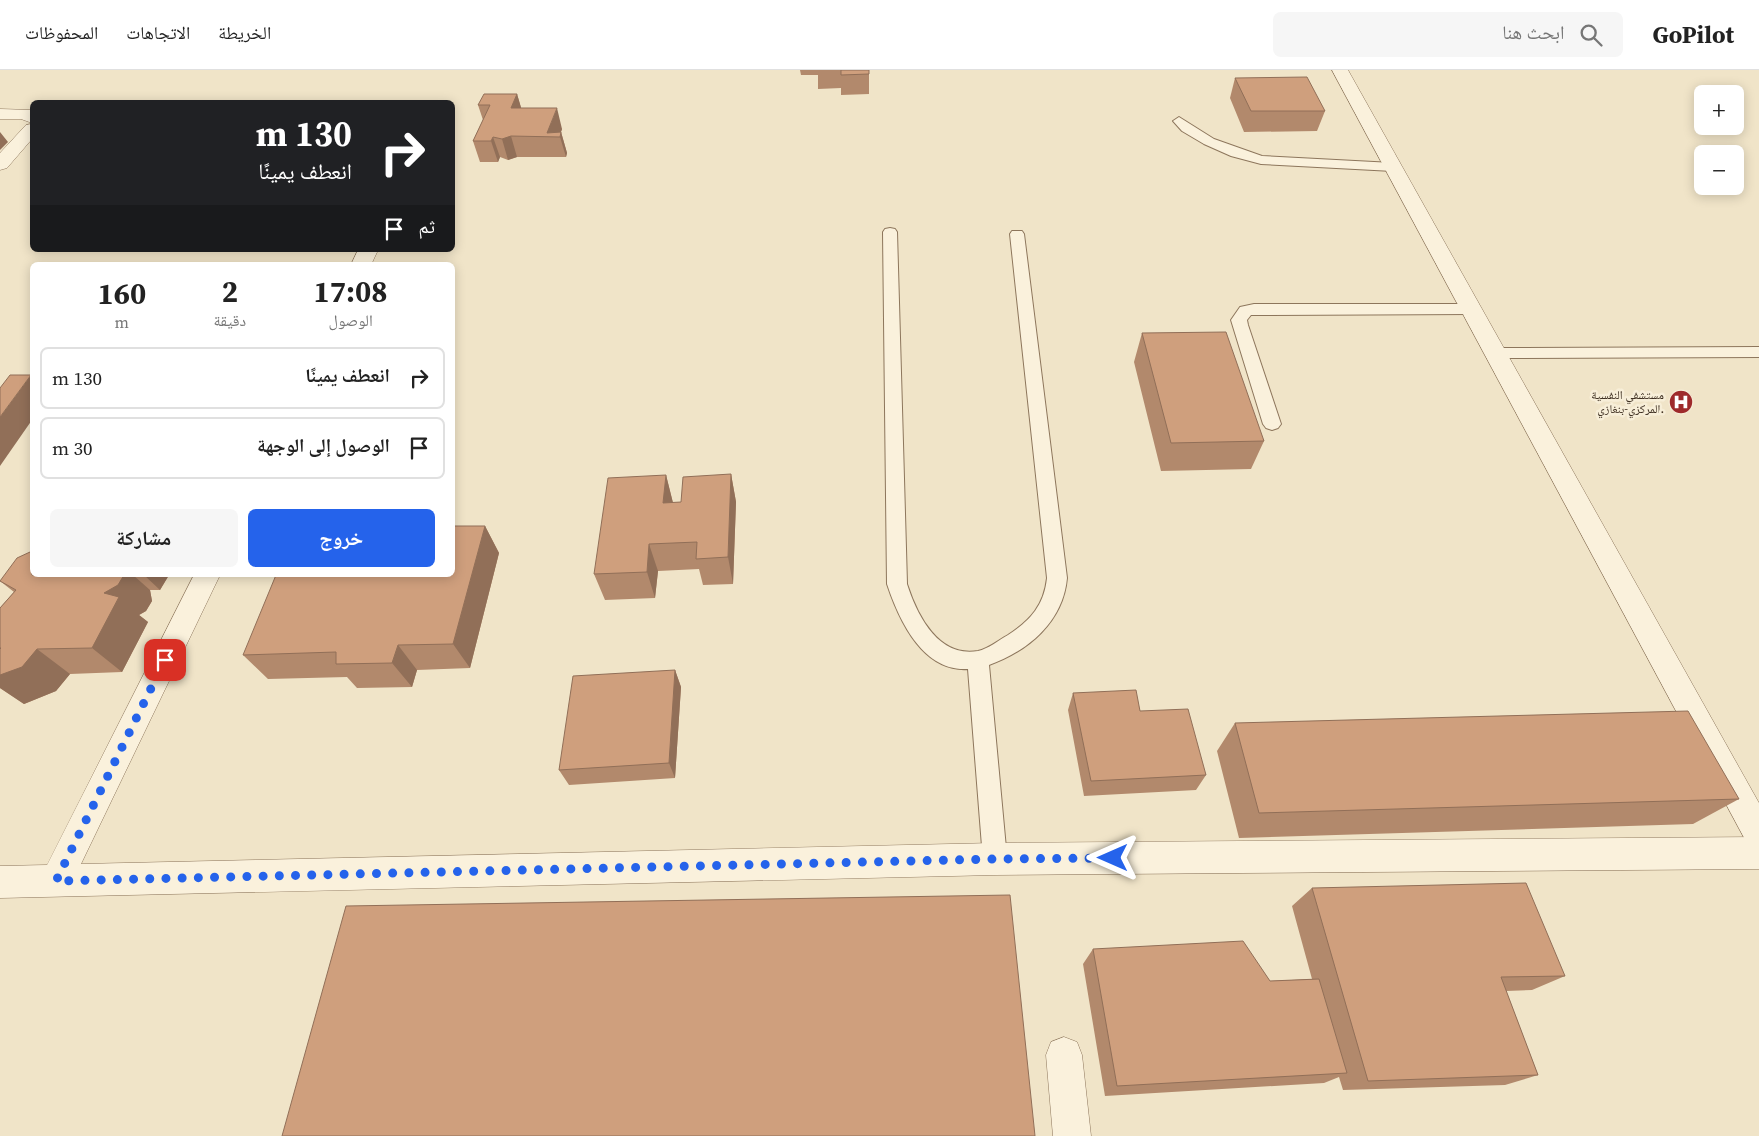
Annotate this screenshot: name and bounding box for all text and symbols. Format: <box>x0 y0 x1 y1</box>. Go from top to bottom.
search box <box>1273 12 1623 57</box>
text: GoPilot <box>1653 18 1734 51</box>
text: ابحث هنا <box>1502 19 1565 45</box>
text: المحفوظات <box>25 20 98 45</box>
text: الاتجاهات <box>126 20 190 45</box>
text: الخريطة <box>218 20 271 45</box>
icon: search <box>1577 21 1605 49</box>
map controls <box>1694 85 1744 195</box>
button: + <box>1694 85 1744 135</box>
text: 130 m <box>256 110 352 158</box>
icon: right <box>370 120 435 185</box>
button: − <box>1694 145 1744 195</box>
text: انعطف يمينًا <box>258 156 352 186</box>
text: ثم <box>418 213 435 239</box>
icon: arrive <box>380 215 408 243</box>
text: 2 <box>222 271 238 312</box>
text: 17:08 <box>314 271 388 312</box>
text: 160 <box>97 273 146 314</box>
text: دقيقة <box>214 309 246 331</box>
text: الوصول <box>328 309 373 331</box>
text: m <box>115 311 129 333</box>
text: انعطف يمينًا <box>305 362 390 388</box>
icon: right <box>405 364 433 392</box>
text: 130 m <box>52 365 102 391</box>
place label: مستشفي النفسية المركزي-بنغازي. <box>1591 387 1664 419</box>
hospital icon: مستشفي النفسية المركزي-بنغازي. <box>1668 389 1694 415</box>
text: الوصول إلى الوجهة <box>257 432 390 458</box>
icon: arrive <box>405 434 433 462</box>
text: 30 m <box>52 435 93 461</box>
button: مشاركة <box>50 509 238 567</box>
button: خروج <box>248 509 435 567</box>
pin <box>144 639 186 681</box>
icon: arrive <box>151 646 179 674</box>
position arrow <box>1086 831 1138 883</box>

